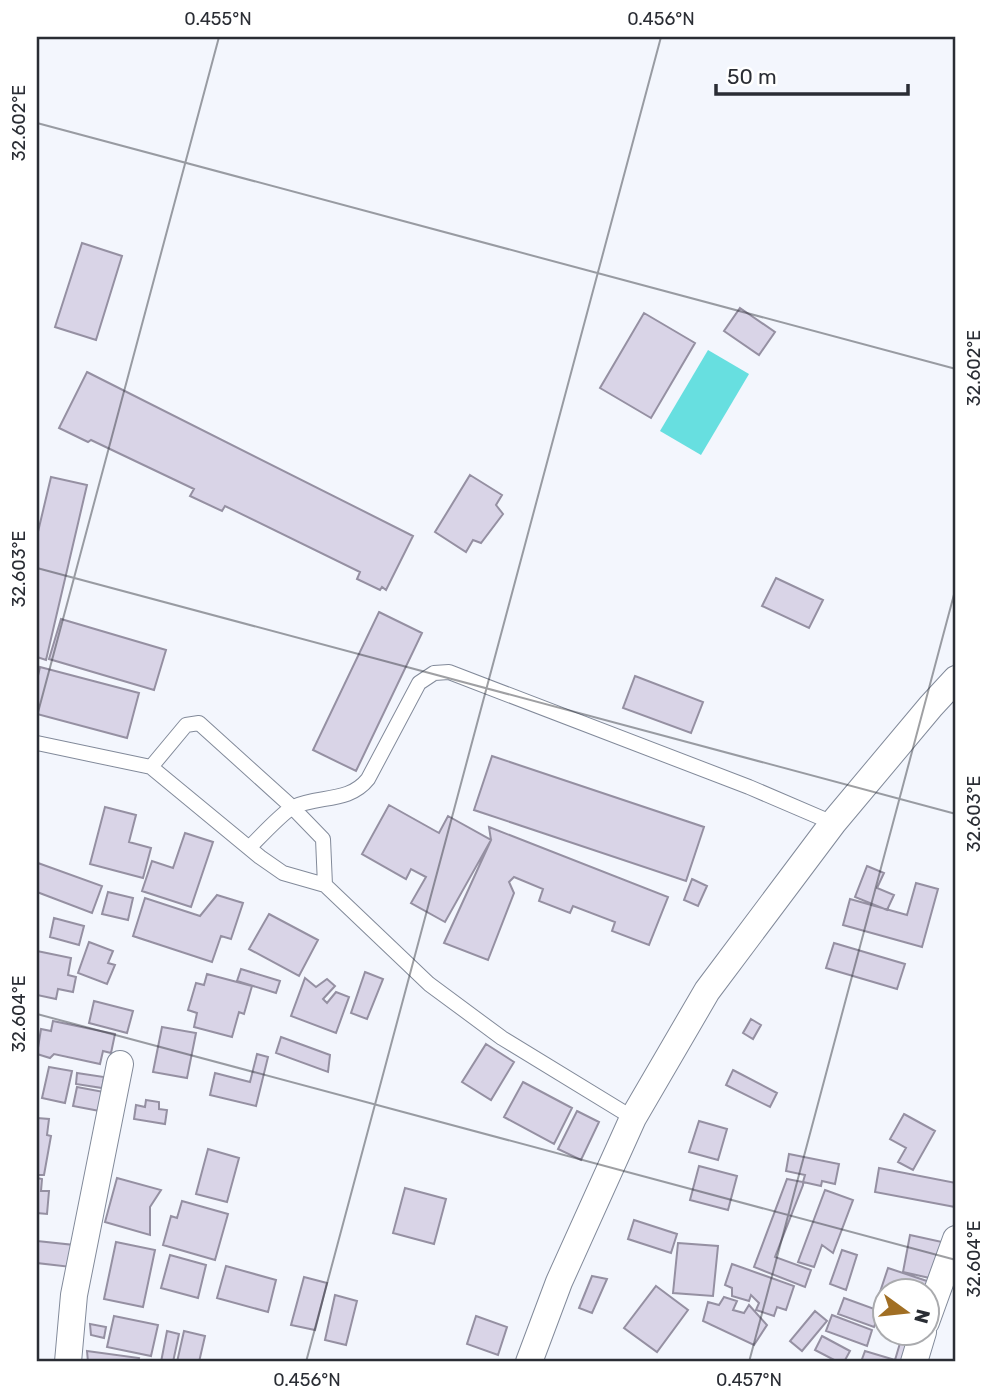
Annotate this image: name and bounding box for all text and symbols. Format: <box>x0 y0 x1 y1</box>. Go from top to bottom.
text: 0.455°N <box>184 8 252 30</box>
text: 0.456°N <box>627 8 695 30</box>
scale bar <box>716 52 909 96</box>
text: 50 m <box>727 64 777 89</box>
text: 32.602°E <box>8 85 30 161</box>
text: 32.602°E <box>963 330 985 406</box>
text: 32.603°E <box>8 531 30 607</box>
text: 32.603°E <box>963 776 985 852</box>
text: 32.604°E <box>8 975 30 1053</box>
text: 32.604°E <box>963 1220 985 1298</box>
north arrow <box>870 1276 940 1346</box>
text: N <box>909 1307 935 1326</box>
text: 0.456°N <box>273 1369 341 1391</box>
text: 0.457°N <box>716 1369 782 1391</box>

